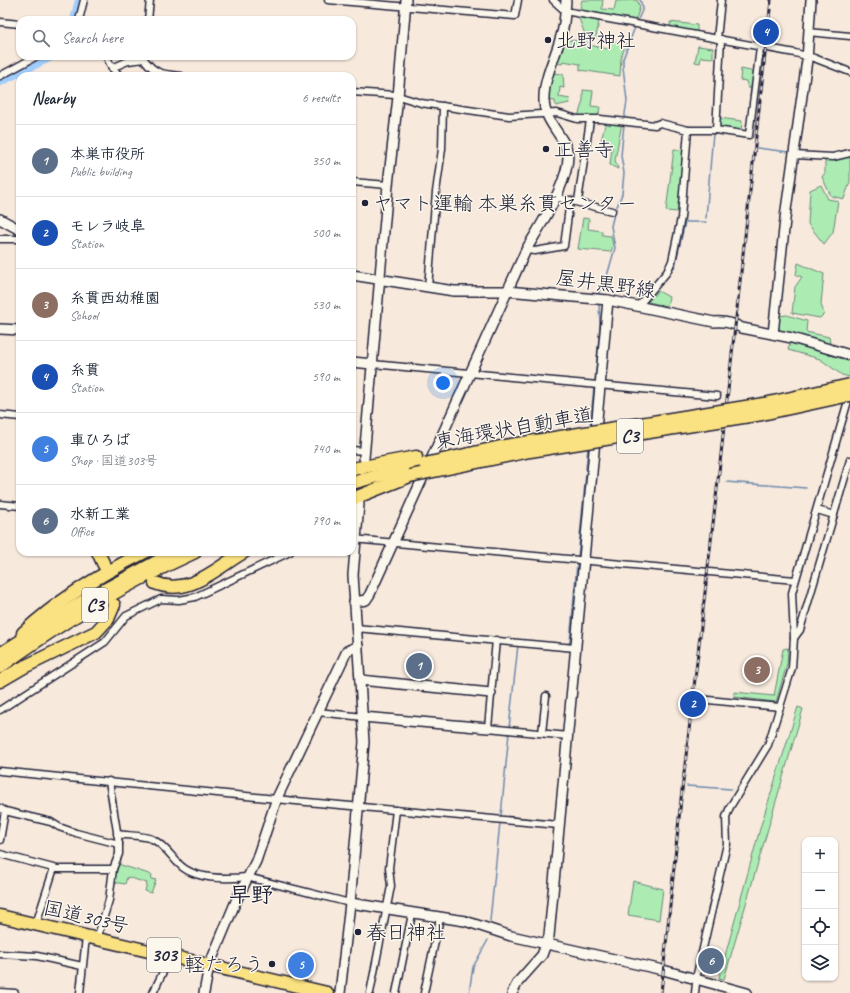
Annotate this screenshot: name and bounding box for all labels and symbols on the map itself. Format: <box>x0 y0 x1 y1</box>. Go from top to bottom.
pin: 4 <box>753 17 779 47</box>
place label: 北野神社 <box>556 28 636 53</box>
marker: 北野神社 <box>543 35 553 45</box>
place label: 正善寺 <box>554 137 614 162</box>
marker: 正善寺 <box>541 144 551 154</box>
place label: ヤマト運輸 本巣糸貫センター <box>373 191 637 216</box>
marker: ヤマト運輸 本巣糸貫センター <box>360 198 370 208</box>
street label: 屋井黒野線 <box>555 265 657 303</box>
your location <box>433 373 453 393</box>
street label: 東海環状自動車道 <box>433 402 595 454</box>
road number: C3 <box>617 419 643 453</box>
road number: C3 <box>82 588 108 622</box>
pin: 1 <box>406 651 432 681</box>
pin: 3 <box>744 655 770 685</box>
pin: 2 <box>680 689 706 719</box>
district label: 早野 <box>229 881 273 909</box>
street label: 国道303号 <box>41 895 131 939</box>
place label: 春日神社 <box>366 920 446 945</box>
marker: 春日神社 <box>353 927 363 937</box>
road number: 303 <box>147 938 181 972</box>
pin: 6 <box>698 946 724 976</box>
pin: 5 <box>288 950 314 980</box>
place label: 軽たろう <box>184 952 264 977</box>
marker: 軽たろう <box>267 959 277 969</box>

